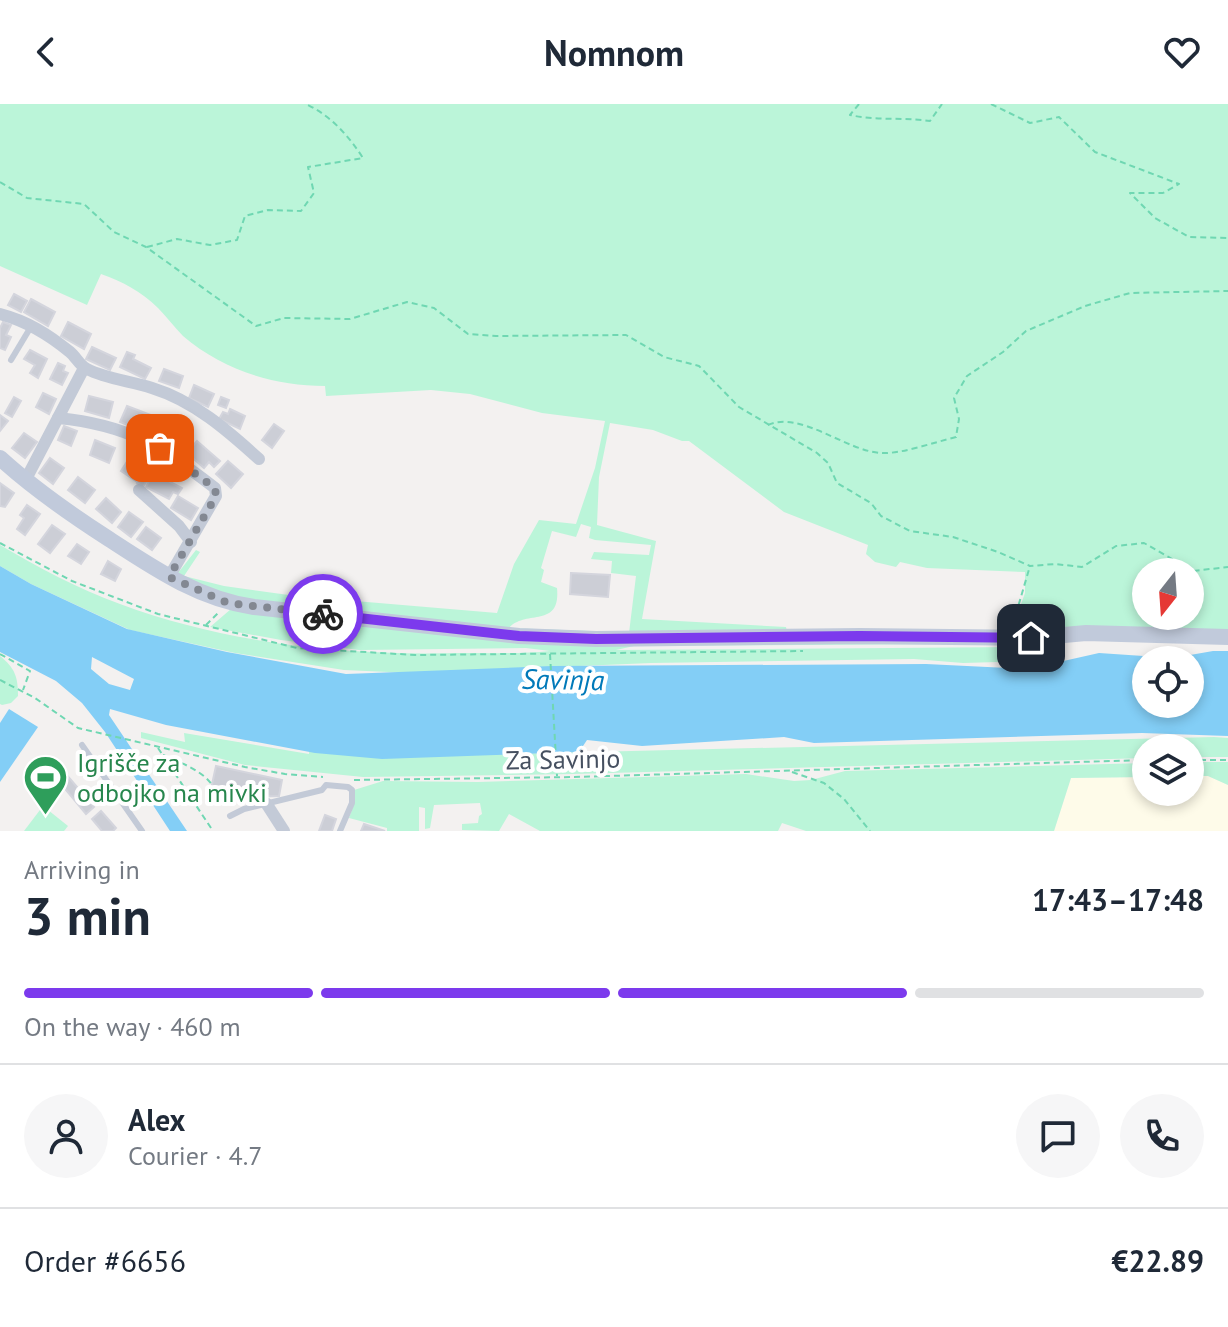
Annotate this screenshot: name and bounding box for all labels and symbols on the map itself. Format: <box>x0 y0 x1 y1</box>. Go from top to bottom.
pin <box>126 414 194 482</box>
north arrow <box>1132 558 1204 630</box>
courier <box>283 574 363 654</box>
pin <box>997 604 1065 672</box>
water label: Savinja <box>521 660 605 698</box>
street label: Za Savinjo <box>505 742 621 776</box>
place label: Igrišče za odbojko na mivki <box>77 746 267 809</box>
sports icon: Igrišče za odbojko na mivki <box>22 753 70 816</box>

